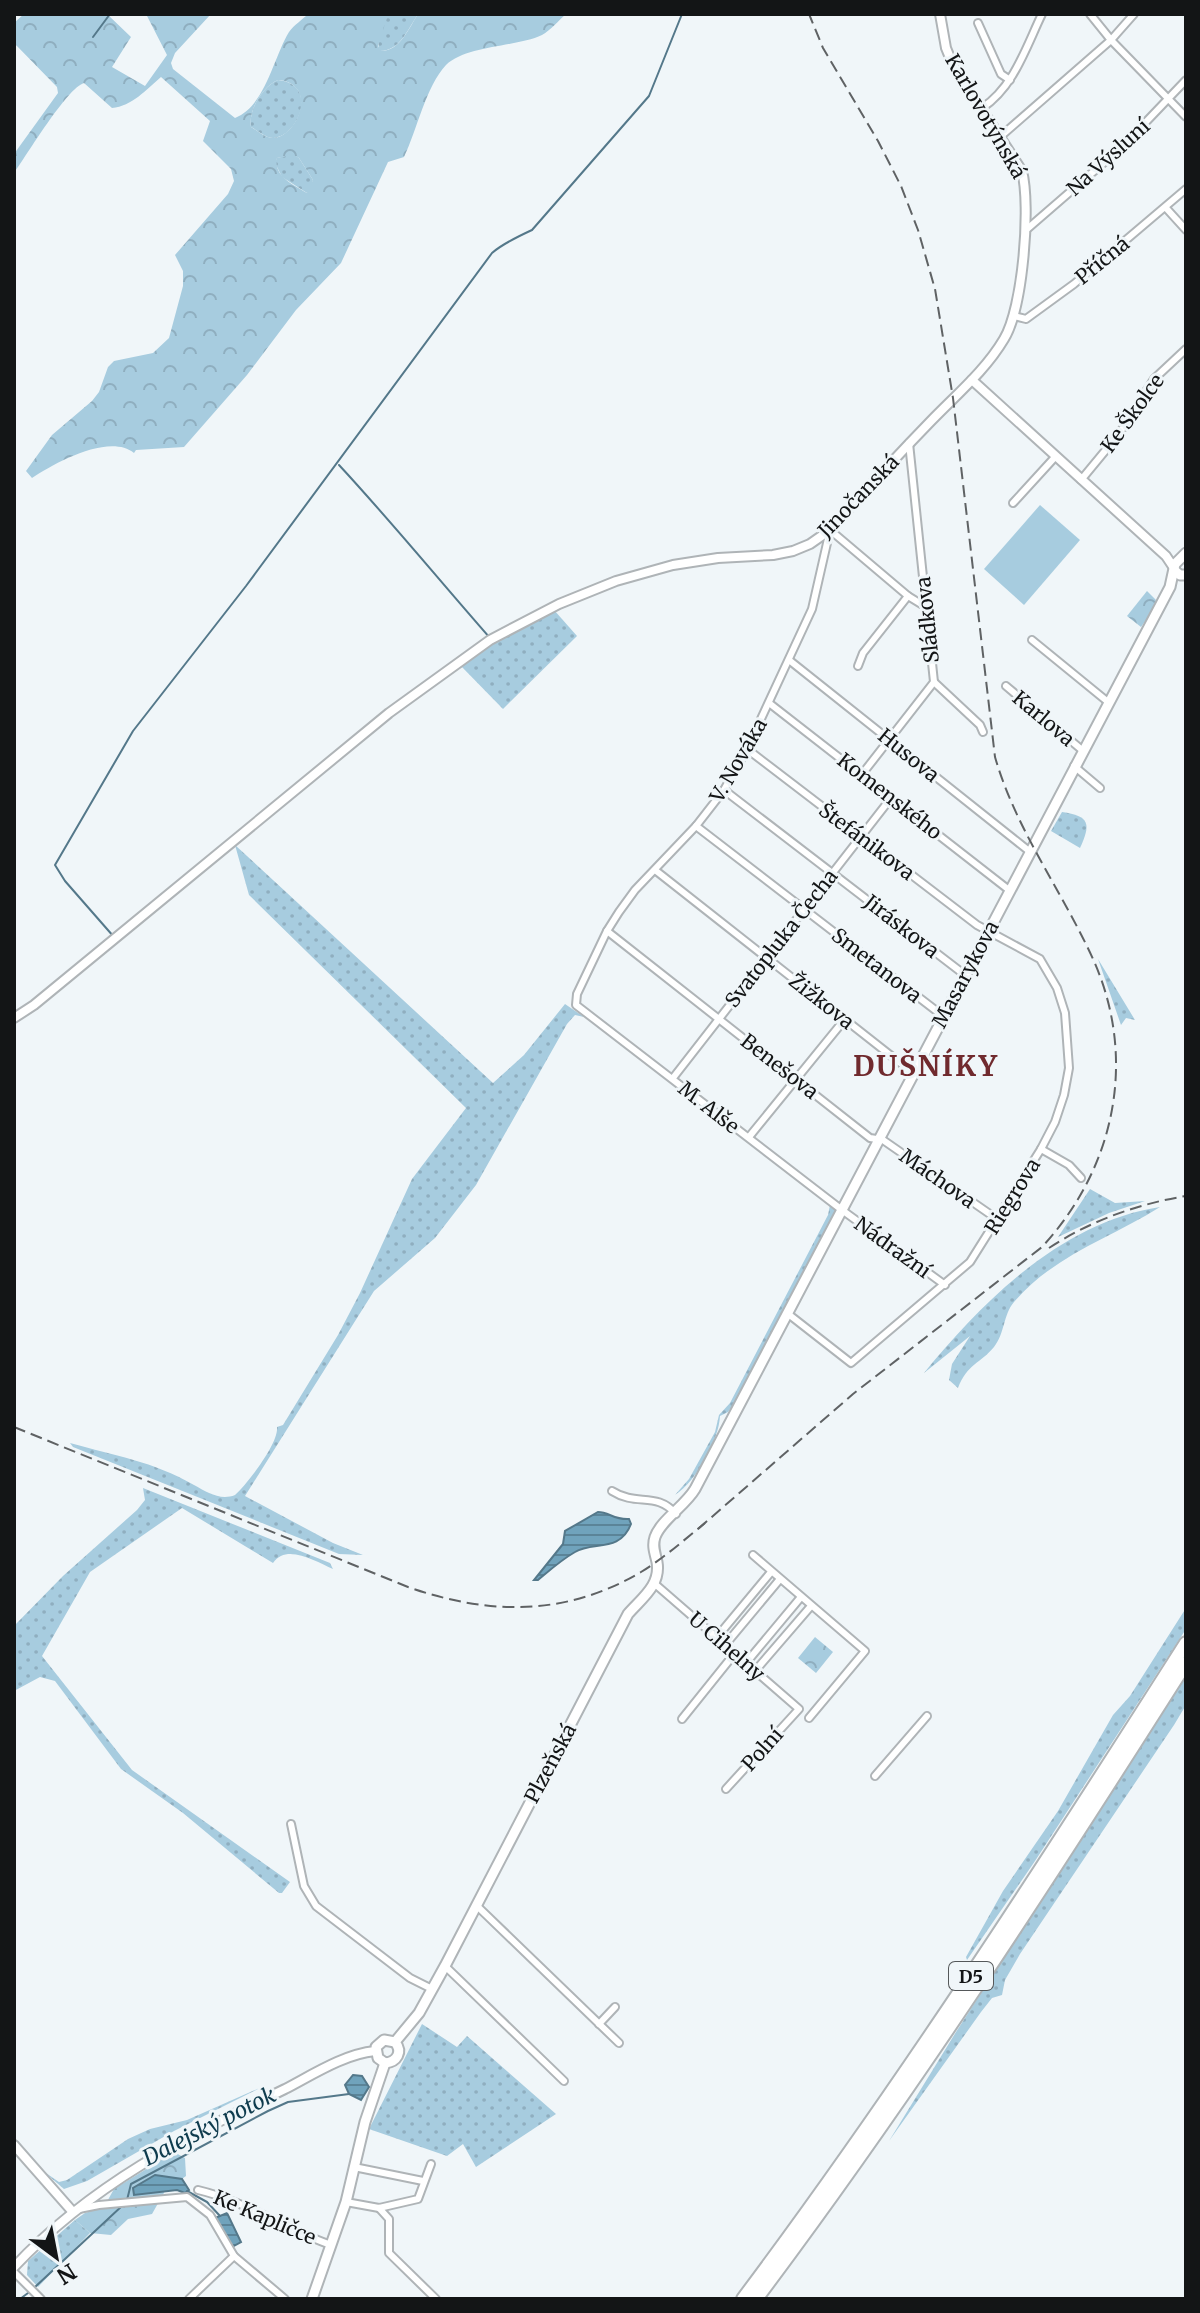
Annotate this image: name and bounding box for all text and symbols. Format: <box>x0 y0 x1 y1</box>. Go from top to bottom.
street label: Karlovotýnská <box>940 49 1032 183</box>
street label: Na Výsluní <box>1061 113 1155 201</box>
street label: Příčná <box>1070 231 1134 289</box>
street label: Ke Školce <box>1094 368 1169 457</box>
street label: Jinočanská <box>812 449 904 543</box>
street label: Sládkova <box>910 575 944 664</box>
street label: Karlova <box>1008 685 1080 751</box>
street label: V. Nováka <box>703 713 772 807</box>
street label: Husova <box>873 723 945 787</box>
street label: Komenského <box>833 747 948 845</box>
street label: Štefánikova <box>814 796 921 885</box>
street label: Svatopluka Čecha <box>719 863 843 1012</box>
street label: Jiráskova <box>859 888 945 963</box>
street label: Masarykova <box>926 916 1004 1032</box>
street label: Smetanova <box>827 922 927 1008</box>
street label: Žižkova <box>784 967 860 1034</box>
street label: Benešova <box>736 1028 824 1104</box>
district label: DUŠNÍKY <box>853 1047 999 1084</box>
street label: M. Alše <box>674 1075 744 1139</box>
street label: Máchova <box>895 1143 981 1213</box>
street label: Riegrova <box>979 1153 1045 1239</box>
street label: Nádražní <box>850 1211 937 1283</box>
street label: U Cihelny <box>684 1606 771 1686</box>
street label: Plzeňská <box>519 1719 581 1807</box>
street label: Polní <box>736 1722 788 1776</box>
road number: D5 <box>949 1962 993 1990</box>
water label: Dalejský potok <box>137 2080 280 2172</box>
street label: Ke Kapličce <box>210 2184 320 2250</box>
north arrow <box>16 2217 96 2297</box>
text: N <box>51 2257 81 2291</box>

